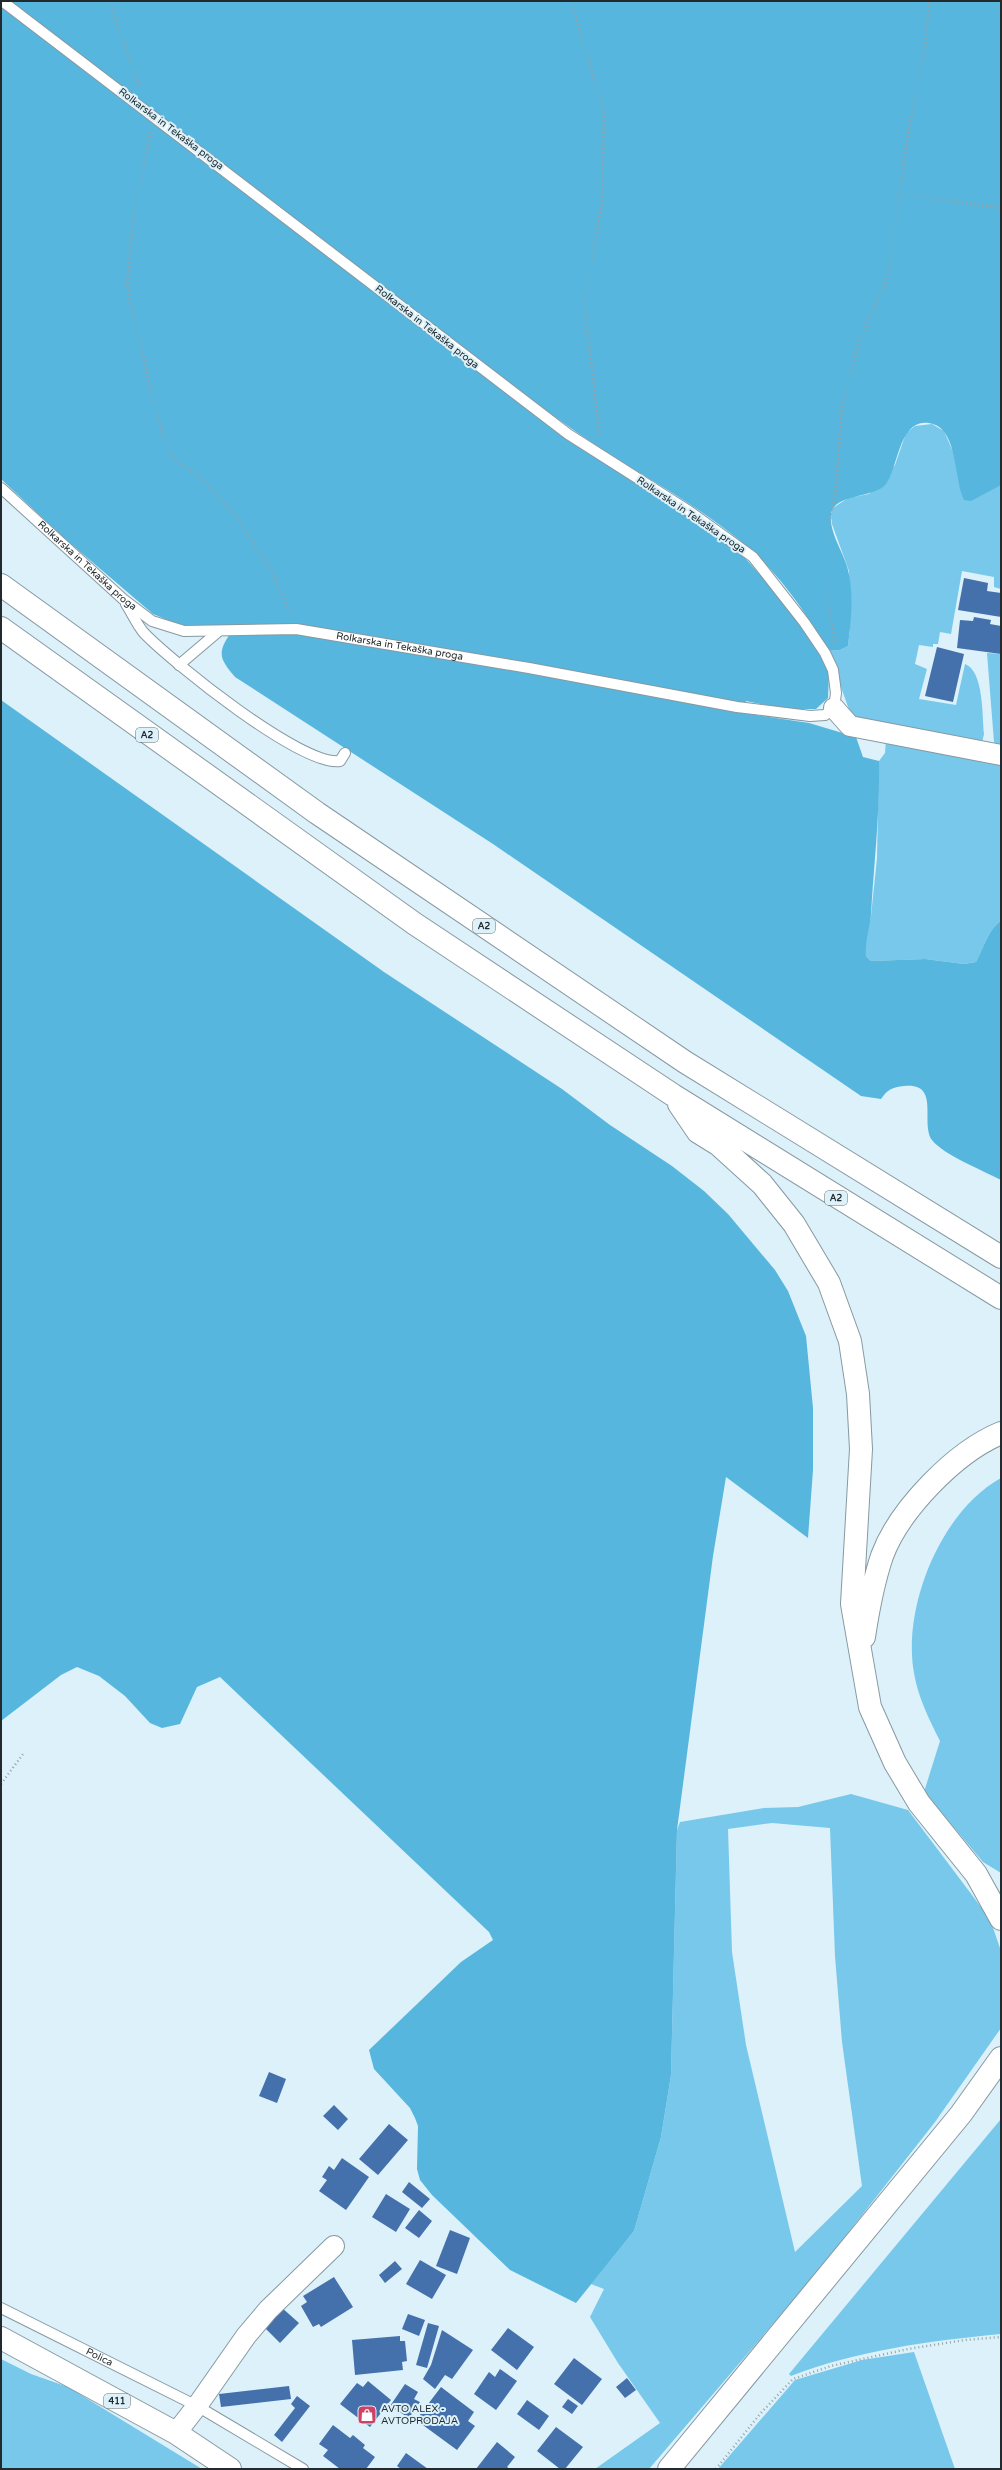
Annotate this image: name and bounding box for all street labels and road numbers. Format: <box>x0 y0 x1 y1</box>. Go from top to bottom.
street label: Rolkarska in Tekaška proga <box>116 86 226 172</box>
street label: Rolkarska in Tekaška proga <box>373 283 481 371</box>
street label: Rolkarska in Tekaška proga <box>634 474 748 556</box>
street label: Rolkarska in Tekaška proga <box>35 518 139 613</box>
street label: Rolkarska in Tekaška proga <box>335 630 464 663</box>
road number: A2 <box>136 728 158 742</box>
road number: A2 <box>473 919 495 933</box>
road number: A2 <box>825 1191 847 1205</box>
street label: Polica <box>84 2345 115 2369</box>
road number: 411 <box>104 2394 130 2408</box>

